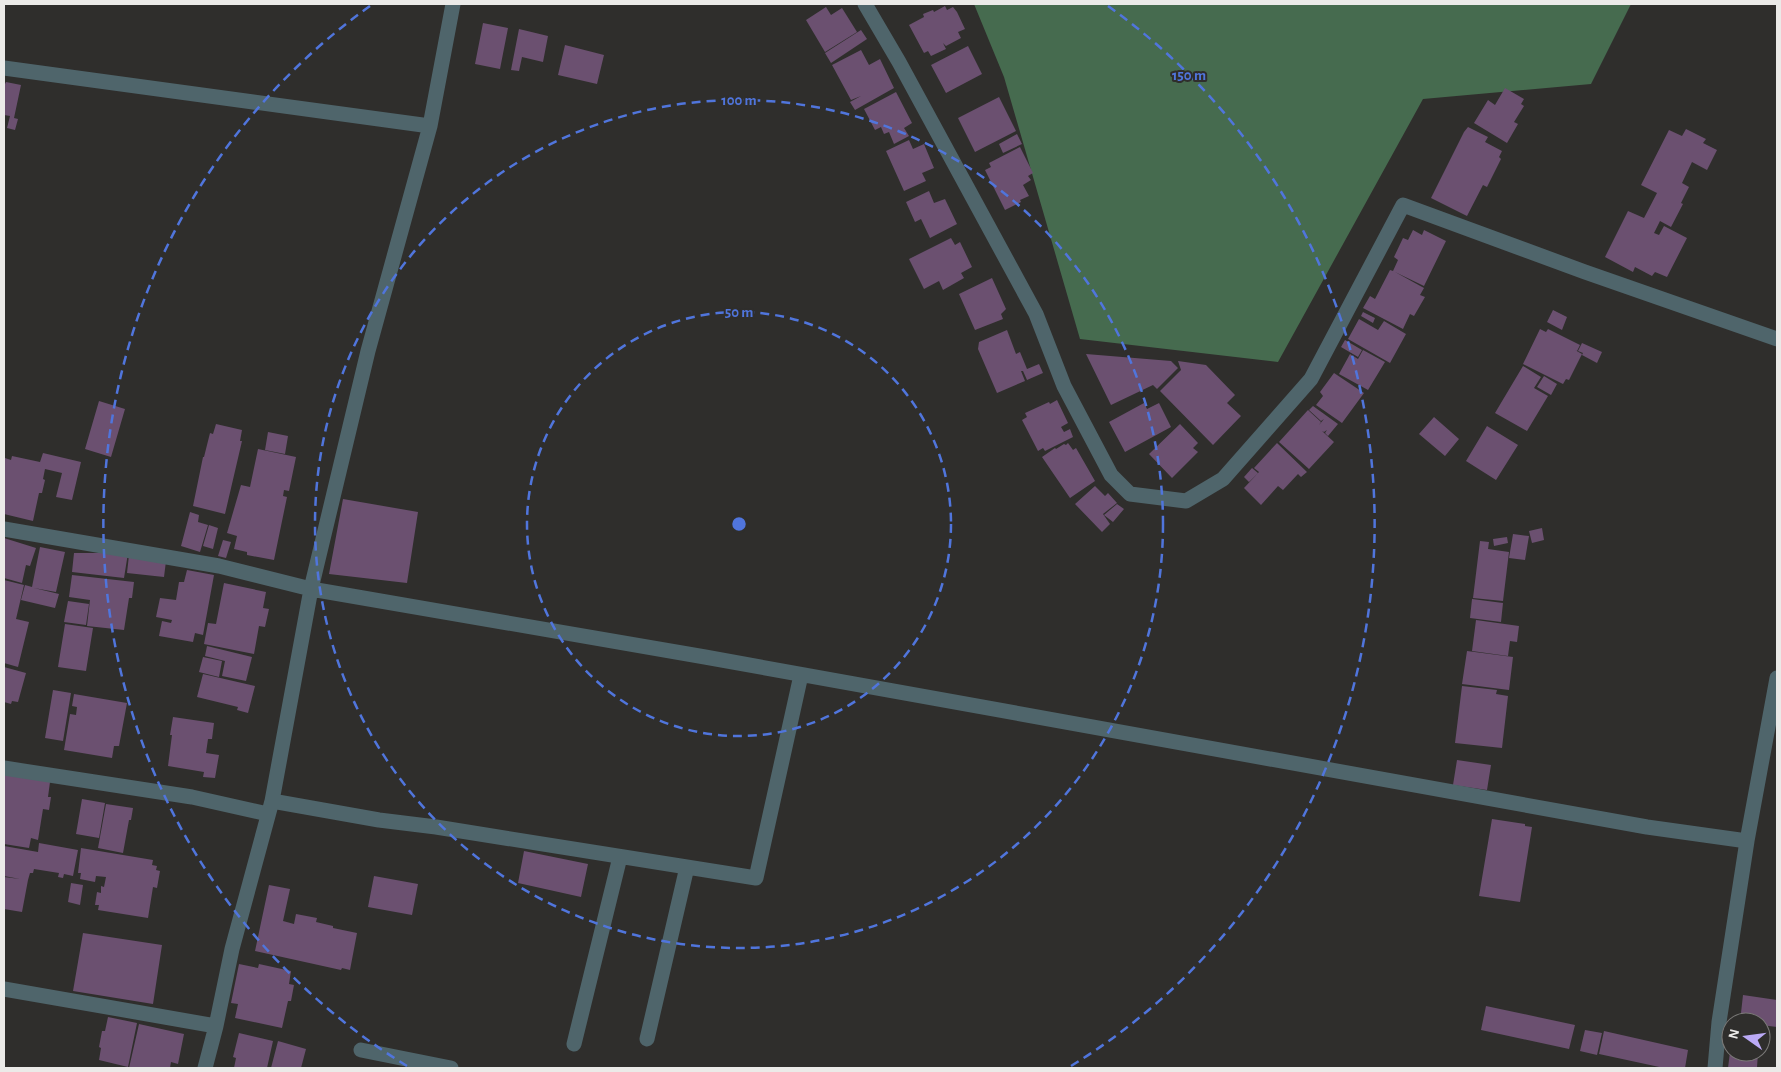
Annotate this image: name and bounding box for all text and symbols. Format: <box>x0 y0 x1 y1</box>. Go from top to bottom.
text: 150 m <box>1172 68 1206 83</box>
text: 100 m <box>721 93 757 108</box>
text: 50 m <box>725 305 753 320</box>
centre of rings <box>730 515 748 533</box>
north arrow <box>1721 1012 1771 1062</box>
text: N <box>1726 1028 1742 1041</box>

